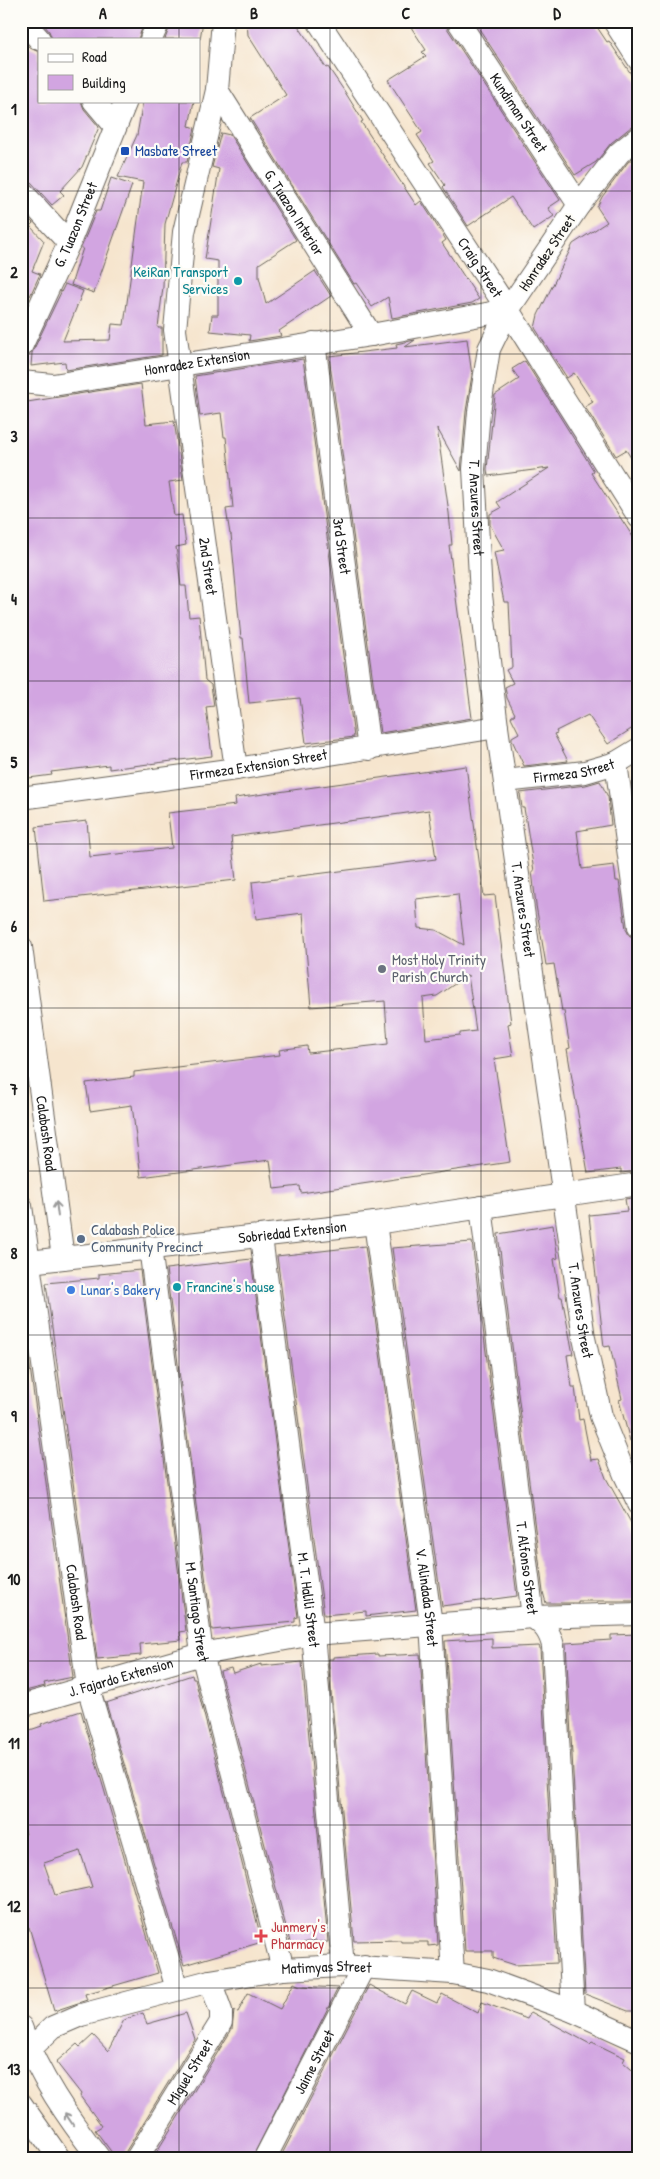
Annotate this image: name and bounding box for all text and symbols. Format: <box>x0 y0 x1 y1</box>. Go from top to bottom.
text: A <box>99 2 107 24</box>
text: B <box>250 2 258 24</box>
text: C <box>402 2 411 24</box>
text: D <box>553 2 561 24</box>
legend <box>38 38 200 102</box>
text: Road <box>82 46 107 67</box>
street label: Kundiman Street <box>485 69 553 157</box>
text: Building <box>82 72 126 93</box>
text: 1 <box>11 98 17 120</box>
place label: Masbate Street <box>135 140 218 161</box>
marker: Masbate Street <box>119 145 131 157</box>
street label: G. Tuazon Interior <box>260 165 330 260</box>
street label: G. Tuazon Street <box>48 178 103 271</box>
street label: Honradez Street <box>513 210 580 295</box>
street label: Craig Street <box>453 233 508 302</box>
text: 2 <box>10 261 18 283</box>
place label: KeiRan Transport Services <box>133 261 229 299</box>
marker: KeiRan Transport Services <box>232 275 244 287</box>
street label: Honradez Extension <box>143 343 251 380</box>
text: 3 <box>10 425 18 447</box>
street label: T. Anzures Street <box>464 459 490 557</box>
street label: 3rd Street <box>328 517 356 576</box>
street label: 2nd Street <box>194 536 223 597</box>
text: 4 <box>11 588 17 610</box>
street label: Firmeza Extension Street <box>188 743 330 785</box>
text: 5 <box>11 751 18 773</box>
street label: Firmeza Street <box>532 753 618 788</box>
street label: T. Anzures Street <box>506 860 541 960</box>
text: 6 <box>11 915 18 937</box>
place label: Most Holy Trinity Parish Church <box>392 949 486 987</box>
marker: Most Holy Trinity Parish Church <box>376 963 388 975</box>
text: 7 <box>9 1078 18 1100</box>
street label: Calabash Road <box>31 1094 62 1173</box>
one-way arrow <box>51 1202 61 1218</box>
street label: Sobriedad Extension <box>237 1215 348 1248</box>
place label: Calabash Police Community Precinct <box>91 1219 204 1257</box>
marker: Calabash Police Community Precinct <box>75 1233 87 1245</box>
text: 8 <box>11 1242 18 1264</box>
street label: T. Anzures Street <box>563 1261 599 1361</box>
place label: Francine's house <box>186 1276 275 1297</box>
place label: Lunar's Bakery <box>81 1279 161 1300</box>
marker: Francine's house <box>171 1281 183 1293</box>
marker: Lunar's Bakery <box>65 1284 77 1296</box>
text: 9 <box>11 1405 17 1427</box>
street label: T. Alfonso Street <box>511 1520 544 1617</box>
street label: V. Alindada Street <box>411 1547 443 1648</box>
street label: M. T. Halili Street <box>292 1551 325 1649</box>
street label: M. Santiago Street <box>180 1561 215 1665</box>
street label: Calabash Road <box>61 1563 92 1641</box>
text: 10 <box>8 1568 20 1590</box>
street label: J. Fajardo Extension <box>66 1652 176 1702</box>
text: 11 <box>8 1732 20 1754</box>
text: 12 <box>7 1895 21 1917</box>
place label: Junmery's Pharmacy <box>271 1916 326 1954</box>
marker: Junmery's Pharmacy <box>255 1930 267 1942</box>
street label: Matimyas Street <box>281 1955 373 1979</box>
street label: Jaime Street <box>289 2025 340 2097</box>
street label: Miguel Street <box>161 2034 218 2109</box>
text: 13 <box>8 2058 20 2080</box>
one-way arrow <box>64 2112 74 2126</box>

